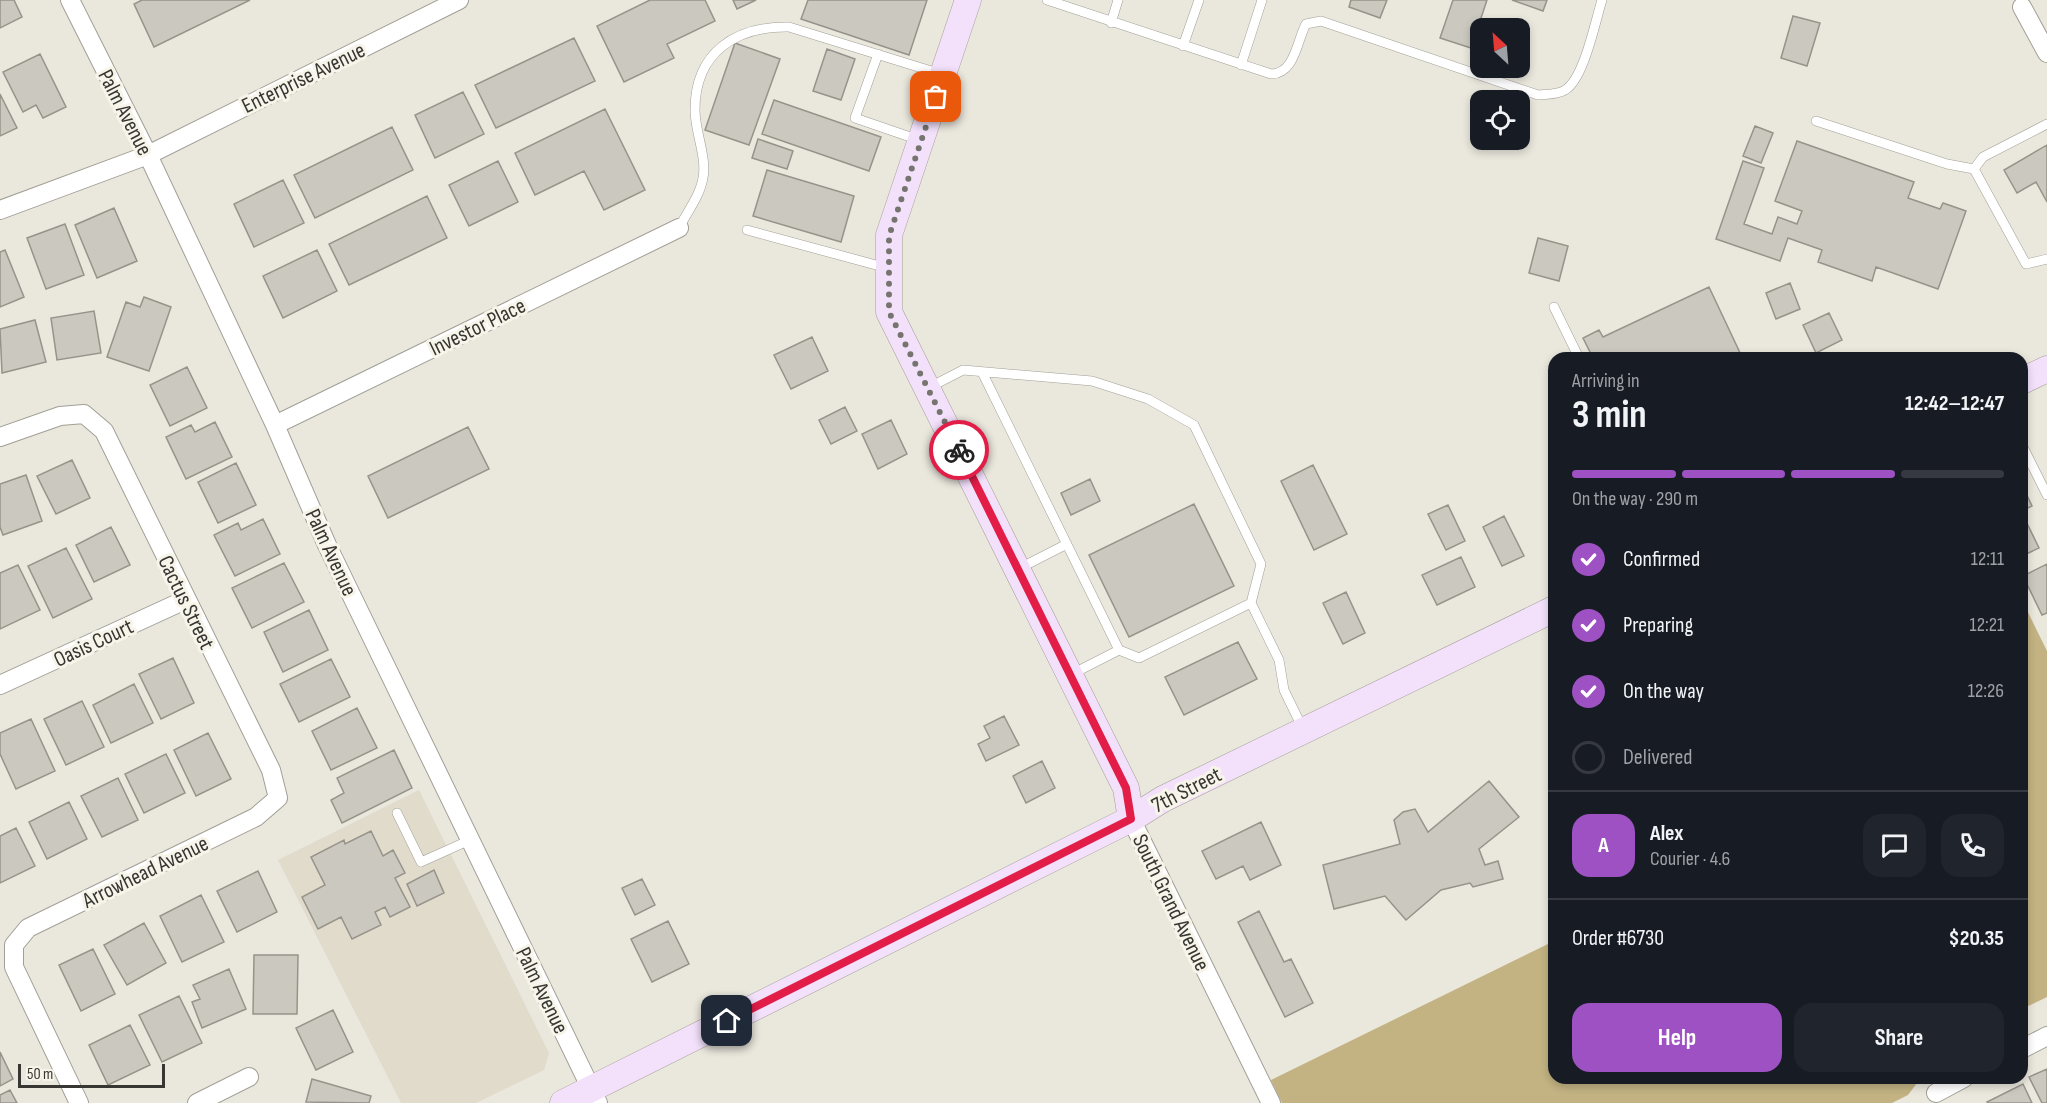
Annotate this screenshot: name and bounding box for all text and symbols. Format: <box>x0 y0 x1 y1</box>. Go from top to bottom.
north arrow <box>1470 18 1530 78</box>
map controls <box>1470 18 1530 150</box>
street label: Enterprise Avenue <box>238 37 370 120</box>
street label: Palm Avenue <box>92 65 158 160</box>
pin <box>910 71 961 122</box>
icon: bag <box>919 80 952 113</box>
button: locate <box>1470 90 1530 150</box>
street label: Investor Place <box>425 292 530 362</box>
text: Arriving in <box>1572 369 1640 393</box>
text: 12:42–12:47 <box>1905 390 2004 417</box>
text: 3 min <box>1572 392 1647 439</box>
courier <box>929 420 989 480</box>
icon: bike <box>943 434 976 467</box>
text: On the way · 290 m <box>1572 487 1698 511</box>
street label: Palm Avenue <box>299 505 363 600</box>
icon: check <box>1572 543 1605 576</box>
text: Confirmed <box>1623 546 1700 573</box>
text: 12:11 <box>1971 547 2004 571</box>
street label: Cactus Street <box>151 551 220 654</box>
icon: check <box>1572 609 1605 642</box>
text: Preparing <box>1623 612 1693 639</box>
street label: Oasis Court <box>50 613 138 673</box>
text: 12:21 <box>1969 613 2004 637</box>
icon: check <box>1572 675 1605 708</box>
text: On the way <box>1623 678 1704 705</box>
text: 12:26 <box>1968 679 2004 703</box>
text: Delivered <box>1623 744 1692 771</box>
street label: 7th Street <box>1147 761 1226 819</box>
button: chat <box>1863 814 1926 877</box>
button: phone <box>1941 814 2004 877</box>
text: Alex <box>1650 820 1683 847</box>
street label: Arrowhead Avenue <box>77 830 213 915</box>
street label: South Grand Avenue <box>1126 830 1215 975</box>
text: A <box>1598 832 1609 859</box>
text: Courier · 4.6 <box>1650 847 1730 871</box>
text: Order #6730 <box>1572 925 1664 952</box>
text: $20.35 <box>1949 925 2004 952</box>
street label: Palm Avenue <box>509 943 574 1038</box>
pin <box>701 995 752 1046</box>
button: Help <box>1572 1003 1782 1072</box>
button: Share <box>1794 1003 2004 1072</box>
icon: home <box>710 1004 743 1037</box>
scale bar <box>18 1061 165 1088</box>
text: 50 m <box>27 1065 53 1084</box>

